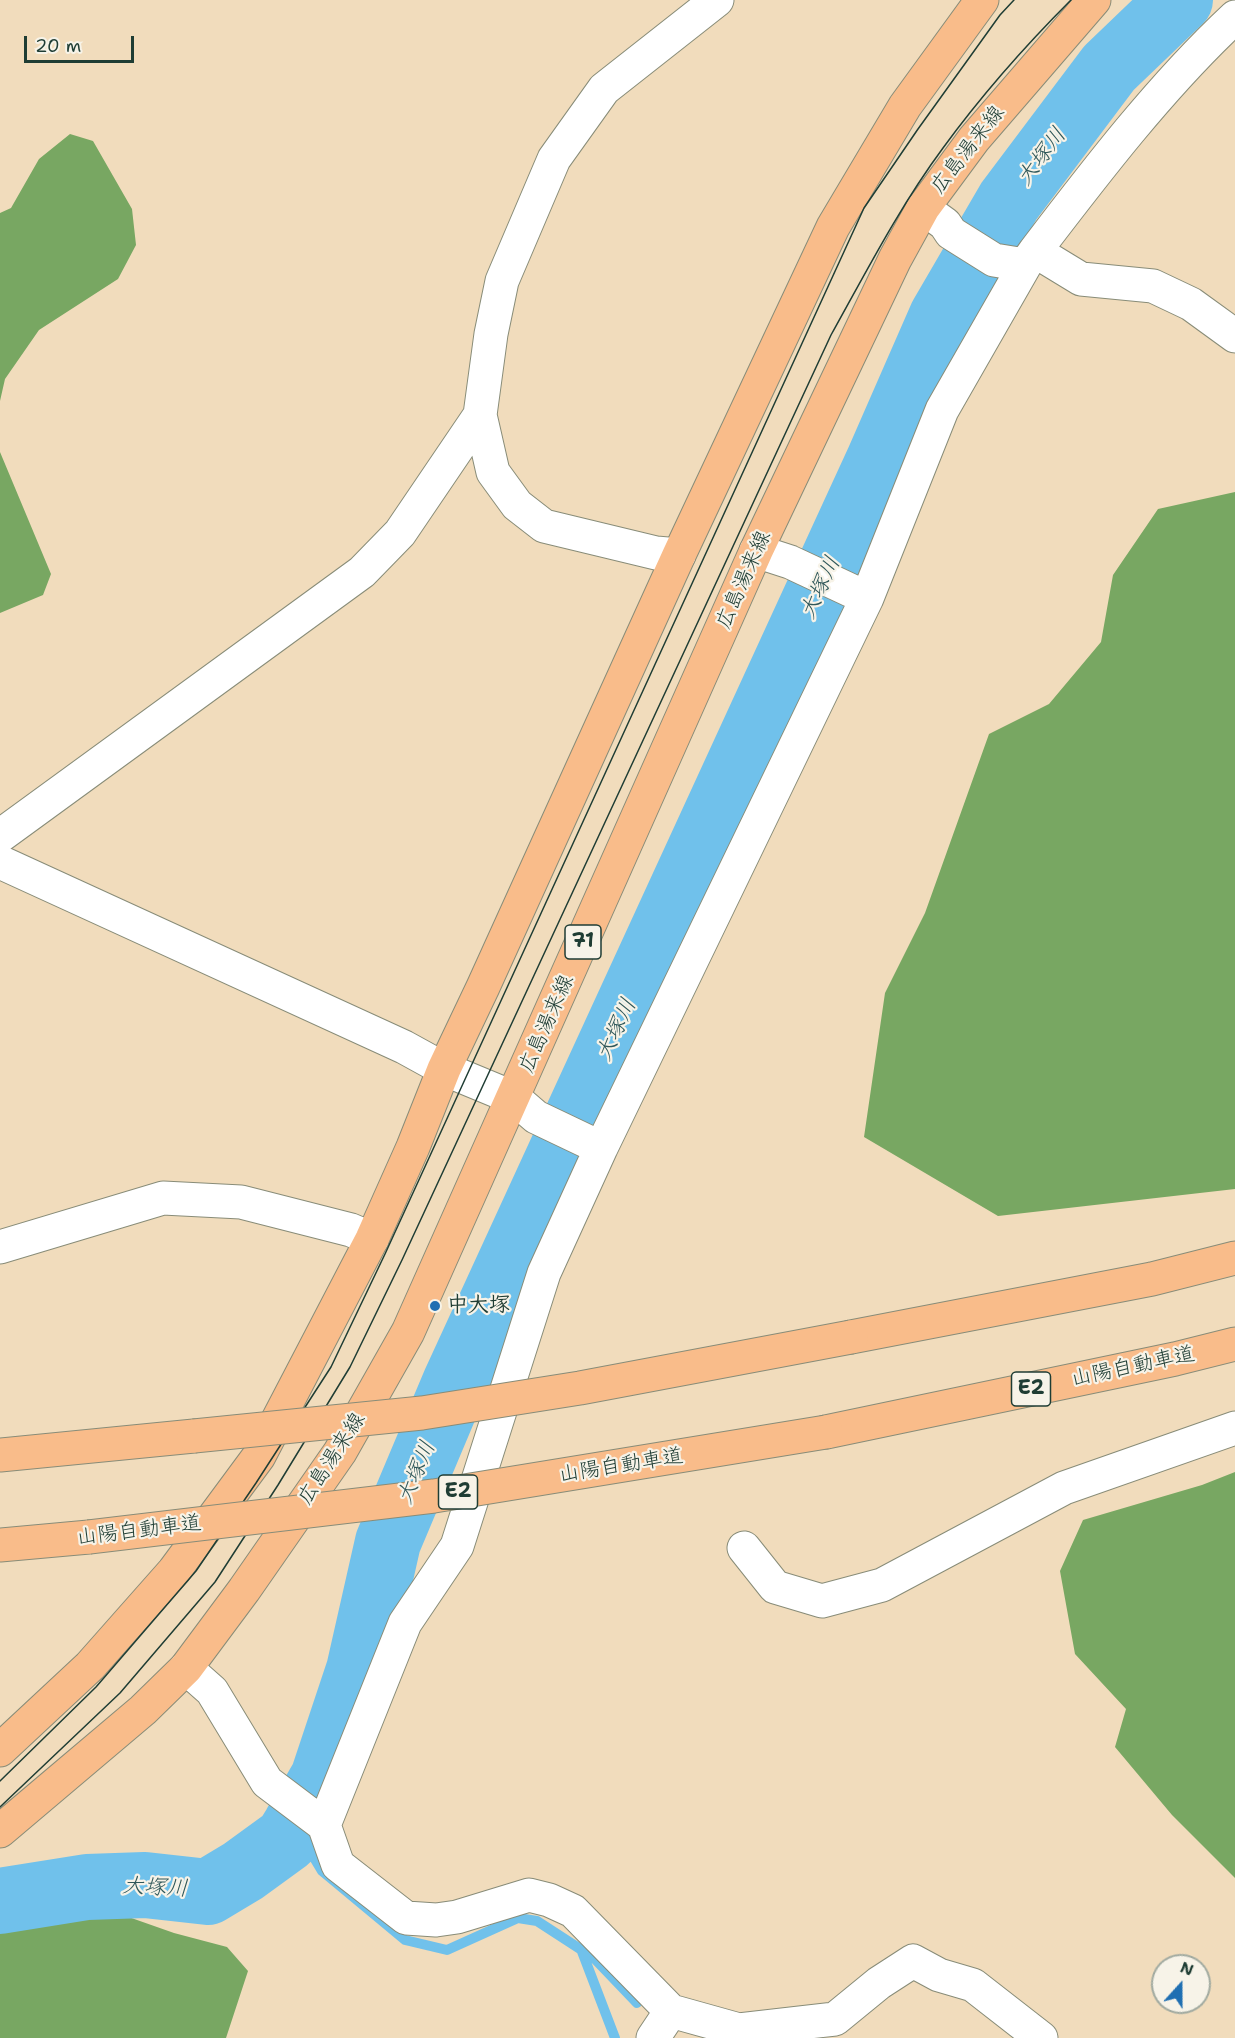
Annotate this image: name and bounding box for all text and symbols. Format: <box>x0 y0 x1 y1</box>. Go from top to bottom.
scale bar <box>27 24 136 62</box>
text: 20 m <box>35 34 81 58</box>
street label: 広島湯来線 <box>926 101 1010 199</box>
water label: 大塚川 <box>1012 123 1072 191</box>
street label: 広島湯来線 <box>711 527 777 633</box>
water label: 大塚川 <box>795 553 847 623</box>
road number: 71 <box>565 925 601 959</box>
street label: 広島湯来線 <box>514 971 580 1077</box>
water label: 大塚川 <box>591 995 643 1065</box>
place label: 中大塚 <box>447 1293 510 1319</box>
marker: 中大塚 <box>428 1299 442 1313</box>
street label: 山陽自動車道 <box>1069 1342 1197 1392</box>
road number: E2 <box>1012 1372 1050 1406</box>
street label: 広島湯来線 <box>293 1408 371 1510</box>
water label: 大塚川 <box>392 1437 442 1509</box>
street label: 山陽自動車道 <box>557 1444 685 1488</box>
road number: E2 <box>438 1475 478 1509</box>
street label: 山陽自動車道 <box>75 1511 203 1551</box>
water label: 大塚川 <box>121 1873 189 1903</box>
north arrow <box>1151 1954 1211 2014</box>
text: N <box>1177 1957 1197 1981</box>

